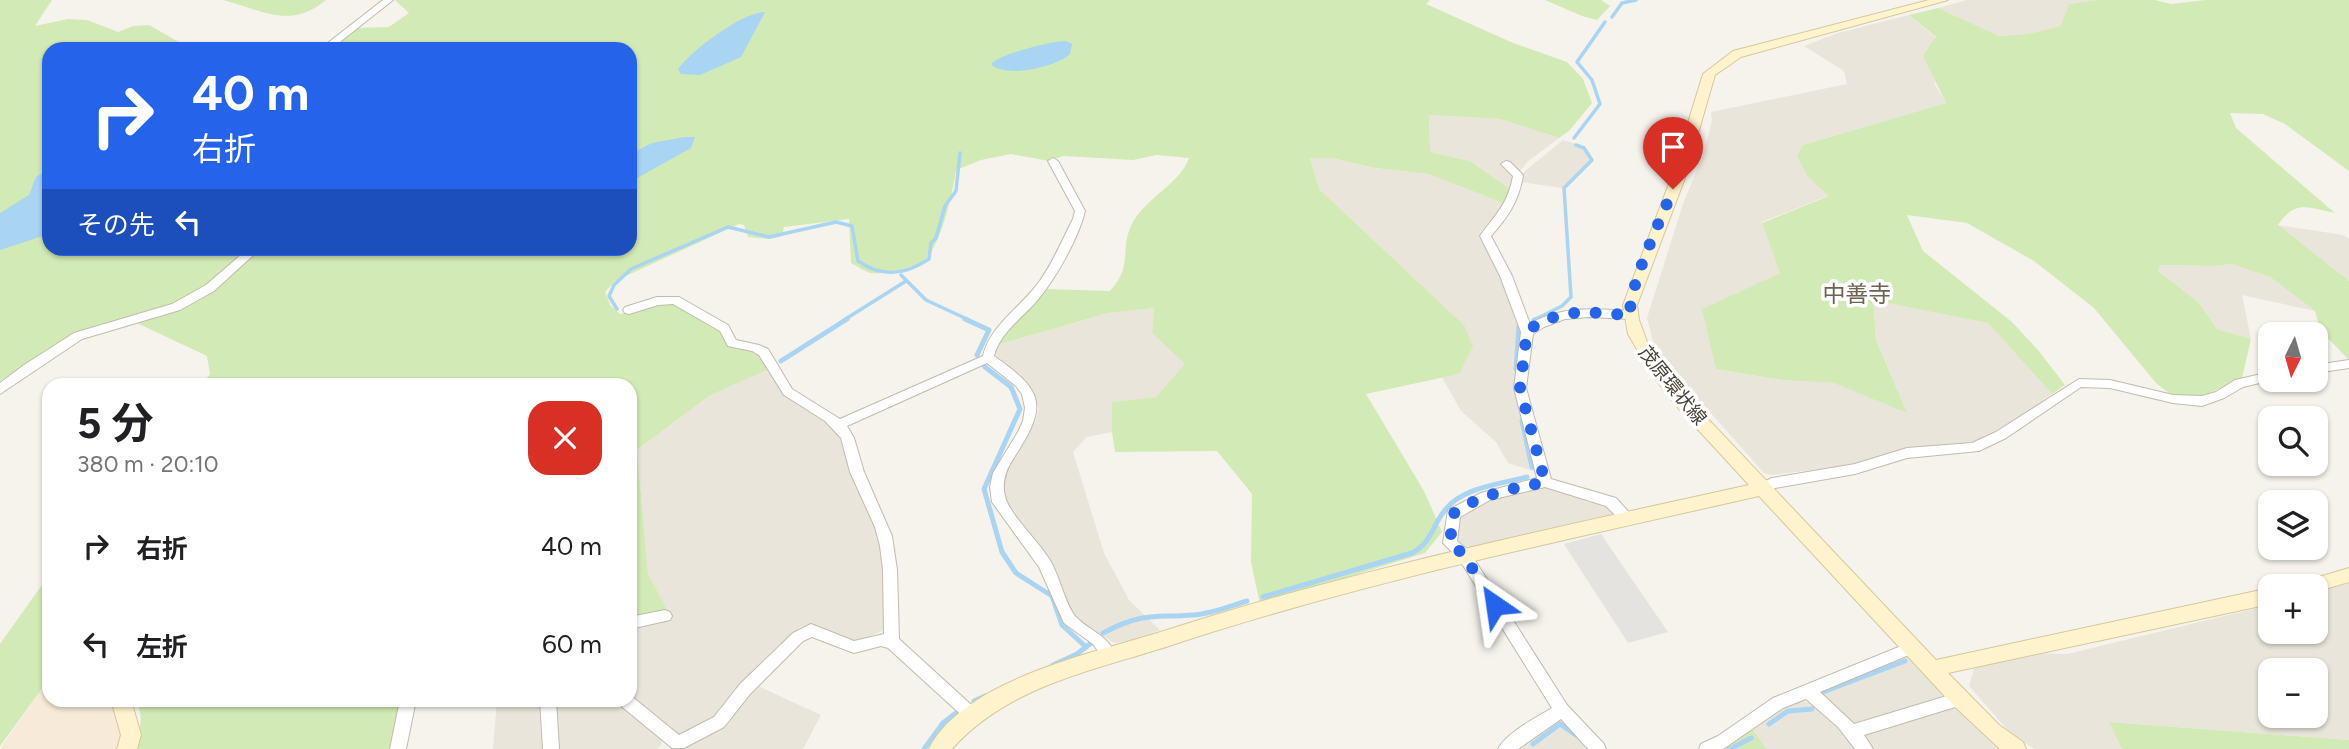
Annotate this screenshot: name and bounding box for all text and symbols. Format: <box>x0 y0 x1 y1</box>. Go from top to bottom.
text: 40 m <box>192 63 309 122</box>
icon: right <box>77 70 168 161</box>
pin <box>1643 117 1703 189</box>
icon: arrive <box>1654 128 1692 166</box>
text: 右折 <box>192 130 256 168</box>
icon: left <box>169 203 207 241</box>
text: その先 <box>77 209 155 241</box>
district label: 中善寺 <box>1823 280 1892 308</box>
north arrow <box>2258 322 2328 392</box>
map controls <box>2258 322 2328 728</box>
street label: 茂原環状線 <box>1634 341 1711 429</box>
text: 5 分 <box>77 398 153 449</box>
button: close <box>528 401 602 475</box>
button: search <box>2258 406 2328 476</box>
text: 380 m · 20:10 <box>77 450 219 478</box>
button: layers <box>2258 490 2328 560</box>
icon: right <box>77 527 115 565</box>
text: 40 m <box>541 530 602 562</box>
text: 右折 <box>136 533 188 565</box>
position arrow <box>1458 568 1532 642</box>
button: + <box>2258 574 2328 644</box>
icon: left <box>77 625 115 663</box>
text: 60 m <box>542 628 602 660</box>
text: 左折 <box>136 631 188 663</box>
button: − <box>2258 658 2328 728</box>

